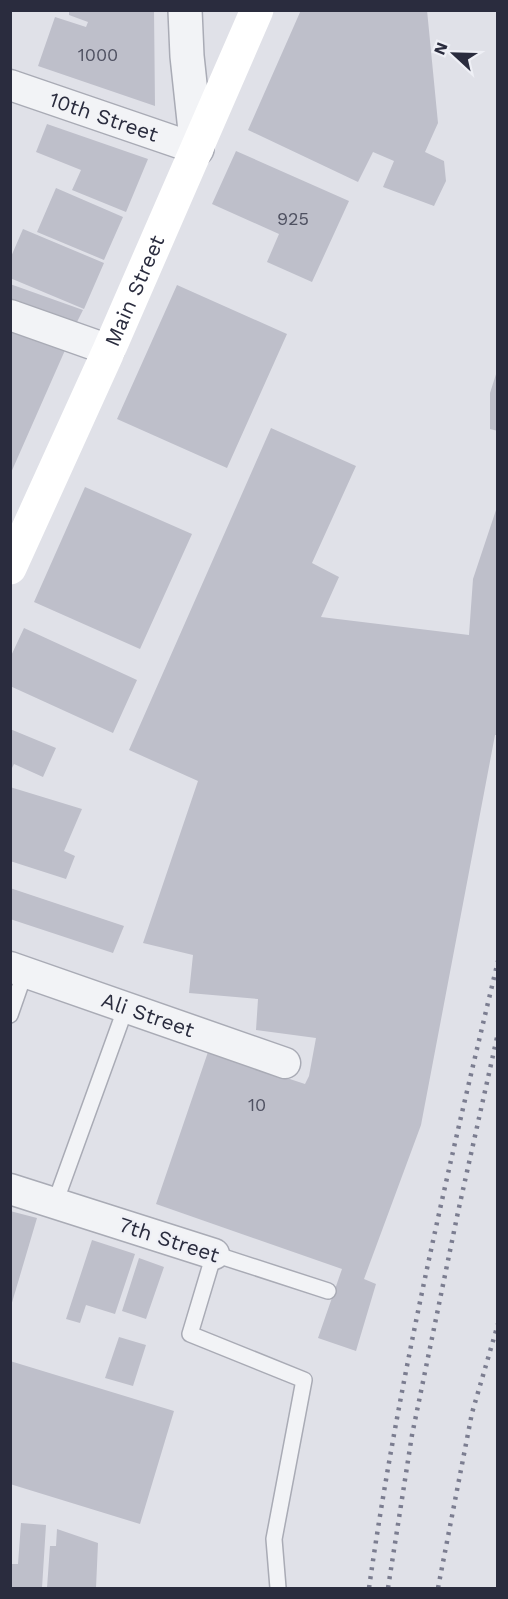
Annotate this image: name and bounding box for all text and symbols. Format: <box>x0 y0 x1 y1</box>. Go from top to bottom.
north arrow <box>424 24 484 84</box>
text: N <box>430 40 452 58</box>
house number: 1000 <box>78 44 118 65</box>
street label: 10th Street <box>46 86 162 147</box>
house number: 925 <box>277 208 309 229</box>
street label: Main Street <box>99 231 170 350</box>
street label: Ali Street <box>98 987 198 1042</box>
house number: 10 <box>248 1094 266 1115</box>
street label: 7th Street <box>116 1212 223 1268</box>

